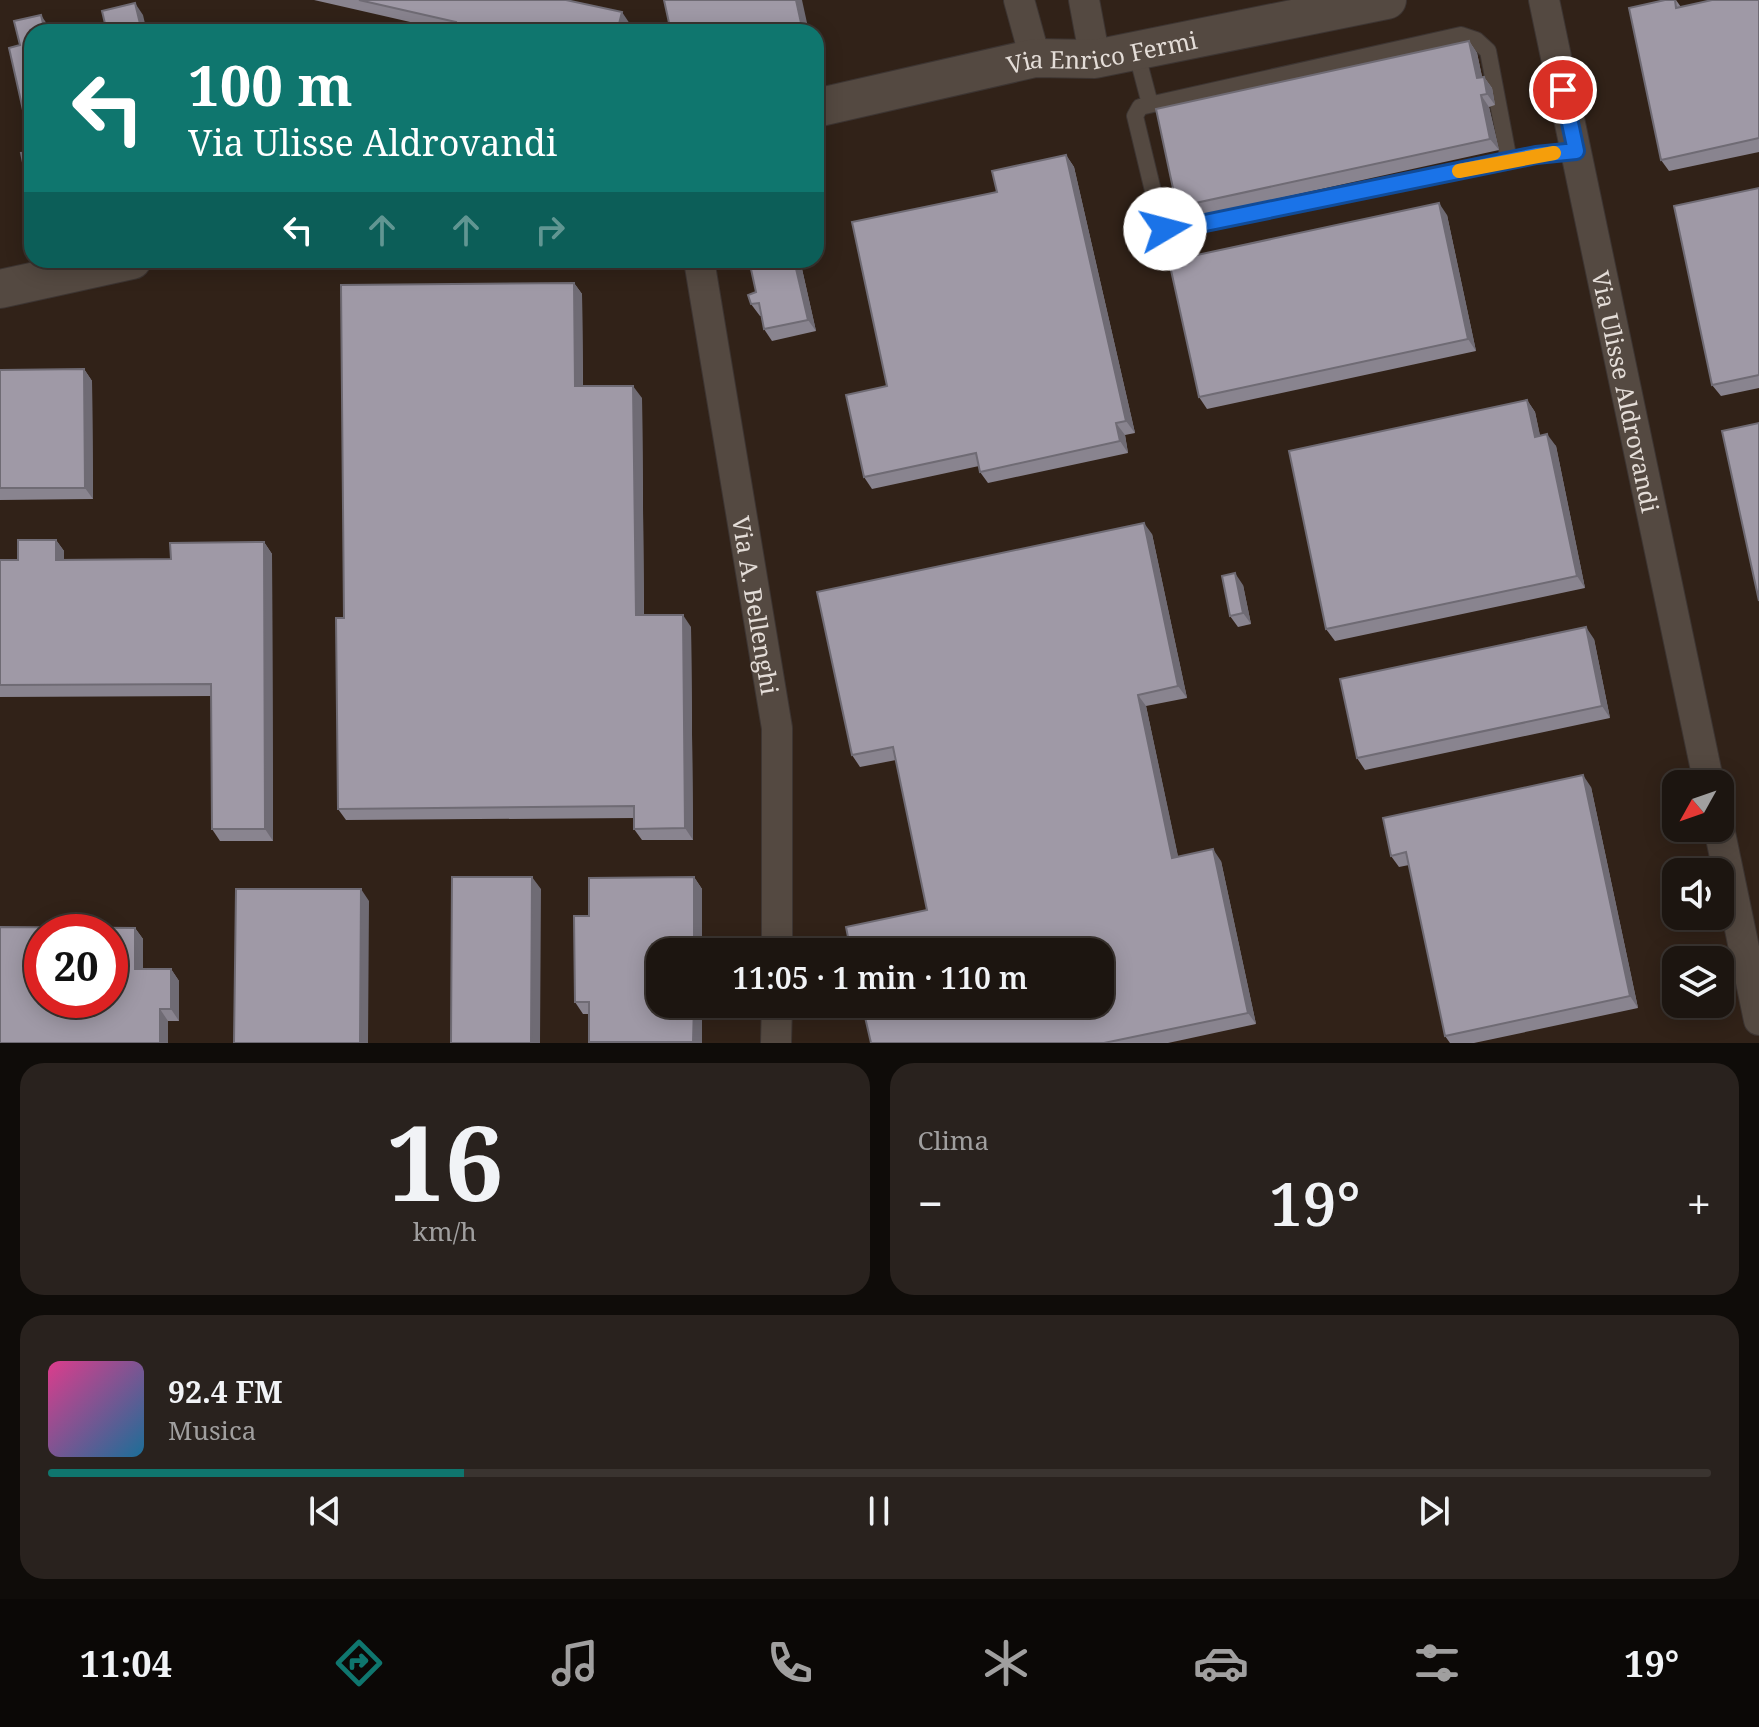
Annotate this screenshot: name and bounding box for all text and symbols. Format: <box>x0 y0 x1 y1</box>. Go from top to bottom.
street label: Via Enrico Fermi <box>1003 22 1200 81</box>
text: 100 m <box>188 46 353 122</box>
icon: left <box>56 56 160 160</box>
pin <box>1529 56 1597 124</box>
icon: arrive <box>1541 68 1585 112</box>
text: Via Ulisse Aldrovandi <box>188 118 557 167</box>
position arrow <box>1123 187 1207 271</box>
icon: left <box>276 208 320 252</box>
icon: ahead <box>360 208 404 252</box>
icon: ahead <box>444 208 488 252</box>
icon: right <box>528 208 572 252</box>
street label: Via Ulisse Aldrovandi <box>1585 267 1668 516</box>
street label: Via A. Bellenghi <box>725 514 788 697</box>
north arrow <box>1662 770 1734 842</box>
map controls <box>1662 770 1734 1018</box>
button: sound <box>1662 858 1734 930</box>
speed limit sign: 20 <box>24 914 128 1018</box>
button: layers <box>1662 946 1734 1018</box>
text: 11:05 · 1 min · 110 m <box>732 957 1028 998</box>
text: 16 <box>386 1090 504 1231</box>
text: Clima <box>918 1122 989 1158</box>
text: 19° <box>1269 1162 1360 1244</box>
text: − <box>918 1173 943 1233</box>
text: + <box>1686 1173 1711 1233</box>
text: km/h <box>413 1213 477 1249</box>
text: 92.4 FM <box>168 1371 283 1412</box>
text: Musica <box>168 1412 256 1448</box>
icon: previous <box>303 1489 347 1533</box>
icon: pause <box>857 1489 901 1533</box>
icon: next <box>1412 1489 1456 1533</box>
icon: directions <box>331 1635 387 1691</box>
icon: music <box>547 1635 603 1691</box>
icon: phone <box>762 1635 818 1691</box>
icon: climate <box>978 1635 1034 1691</box>
icon: car <box>1193 1635 1249 1691</box>
icon: filters <box>1409 1635 1465 1691</box>
text: 11:04 <box>80 1639 172 1688</box>
text: 19° <box>1624 1639 1679 1688</box>

